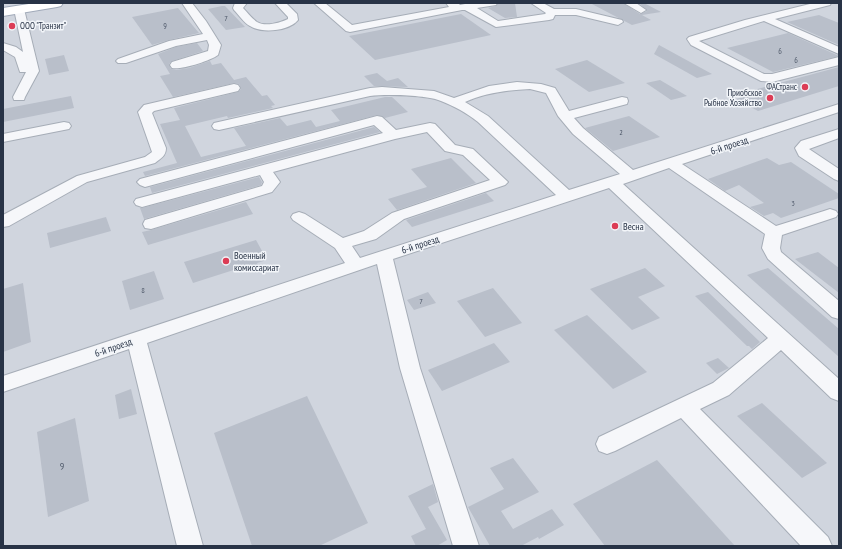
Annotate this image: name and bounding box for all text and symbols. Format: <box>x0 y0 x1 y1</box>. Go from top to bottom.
house number: 7 <box>224 13 228 23</box>
place label: ООО "Транзит" <box>20 20 66 31</box>
house number: 9 <box>163 20 167 30</box>
marker: ООО "Транзит" <box>7 21 17 31</box>
house number: 6 <box>778 46 782 56</box>
house number: 6 <box>794 55 798 65</box>
place label: ФАСтранс <box>766 81 798 92</box>
marker: ФАСтранс <box>800 82 810 92</box>
place label: Приобское Рыбное Хозяйство <box>704 87 762 108</box>
marker: Приобское Рыбное Хозяйство <box>765 93 775 103</box>
house number: 2 <box>619 127 623 137</box>
street label: 6-й проезд <box>709 133 750 158</box>
house number: 3 <box>791 198 795 208</box>
place label: Весна <box>623 220 644 233</box>
marker: Весна <box>610 221 620 231</box>
street label: 6-й проезд <box>400 232 441 257</box>
place label: Военный комиссариат <box>234 249 279 274</box>
marker: Военный комиссариат <box>221 256 231 266</box>
house number: 8 <box>141 285 145 295</box>
house number: 7 <box>419 296 423 306</box>
street label: 6-й проезд <box>93 335 134 360</box>
house number: 9 <box>60 460 64 473</box>

